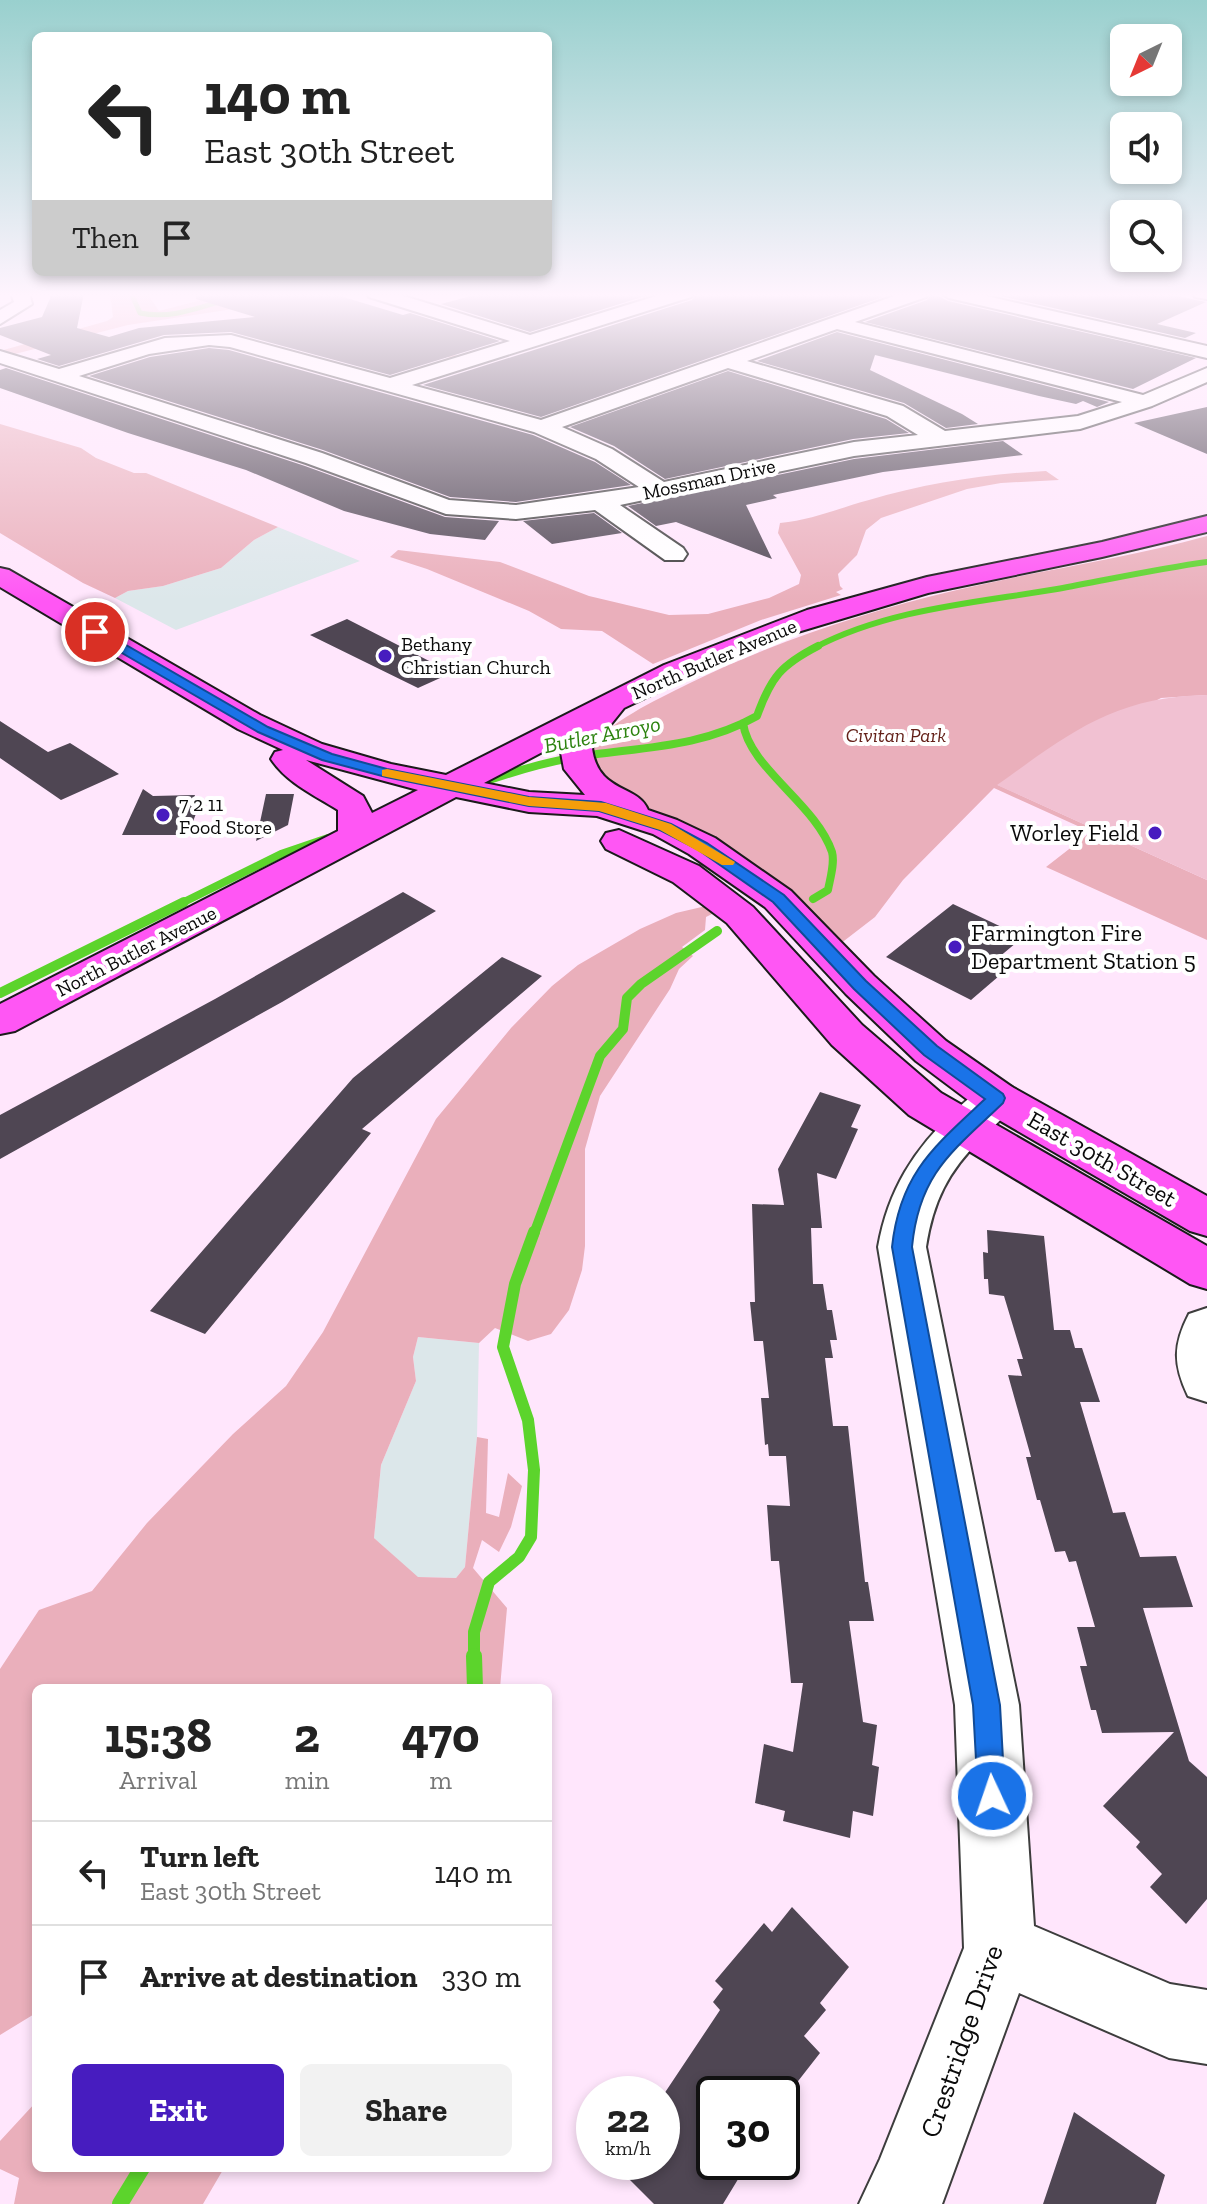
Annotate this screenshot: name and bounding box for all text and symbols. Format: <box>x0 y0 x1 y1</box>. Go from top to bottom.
north arrow <box>1110 24 1182 96</box>
map controls <box>1110 24 1182 272</box>
text: 140 m <box>204 61 350 128</box>
icon: left <box>72 64 176 168</box>
button: sound <box>1110 112 1182 184</box>
text: East 30th Street <box>204 129 454 172</box>
button: search <box>1110 200 1182 272</box>
icon: arrive <box>155 216 199 260</box>
text: Then <box>72 220 139 256</box>
street label: Mossman Drive <box>640 453 778 505</box>
pin <box>61 598 129 666</box>
icon: arrive <box>73 610 117 654</box>
street label: North Butler Avenue <box>628 613 800 705</box>
place label: Bethany Christian Church <box>401 632 552 679</box>
marker: Bethany Christian Church <box>376 647 394 665</box>
water label: Butler Arroyo <box>541 710 663 759</box>
park label: Civitan Park <box>846 723 946 747</box>
place label: 7 2 11 Food Store <box>179 792 272 839</box>
marker: 7 2 11 Food Store <box>154 806 172 824</box>
place label: Worley Field <box>1010 818 1139 847</box>
marker: Worley Field <box>1146 824 1164 842</box>
street label: North Butler Avenue <box>52 900 220 1002</box>
place label: Farmington Fire Department Station 5 <box>971 918 1196 975</box>
marker: Farmington Fire Department Station 5 <box>946 938 964 956</box>
street label: East 30th Street <box>1023 1104 1182 1213</box>
text: 15:38 <box>104 1707 212 1764</box>
text: 2 <box>294 1707 320 1764</box>
text: 470 <box>402 1707 480 1764</box>
position arrow <box>950 1754 1034 1838</box>
text: Arrival <box>119 1764 198 1796</box>
text: min <box>285 1764 329 1796</box>
text: m <box>429 1764 452 1796</box>
text: Turn left <box>140 1839 259 1875</box>
icon: left <box>72 1851 116 1895</box>
text: 140 m <box>434 1855 512 1891</box>
text: East 30th Street <box>140 1875 321 1907</box>
street label: Crestridge Drive <box>913 1941 1010 2142</box>
icon: arrive <box>72 1955 116 1999</box>
text: Arrive at destination <box>140 1959 417 1995</box>
text: 330 m <box>441 1959 521 1995</box>
button: Exit <box>72 2064 284 2156</box>
button: Share <box>300 2064 512 2156</box>
speed limit sign: 30 <box>696 2076 800 2180</box>
text: 22 <box>607 2094 649 2142</box>
text: km/h <box>605 2136 651 2160</box>

